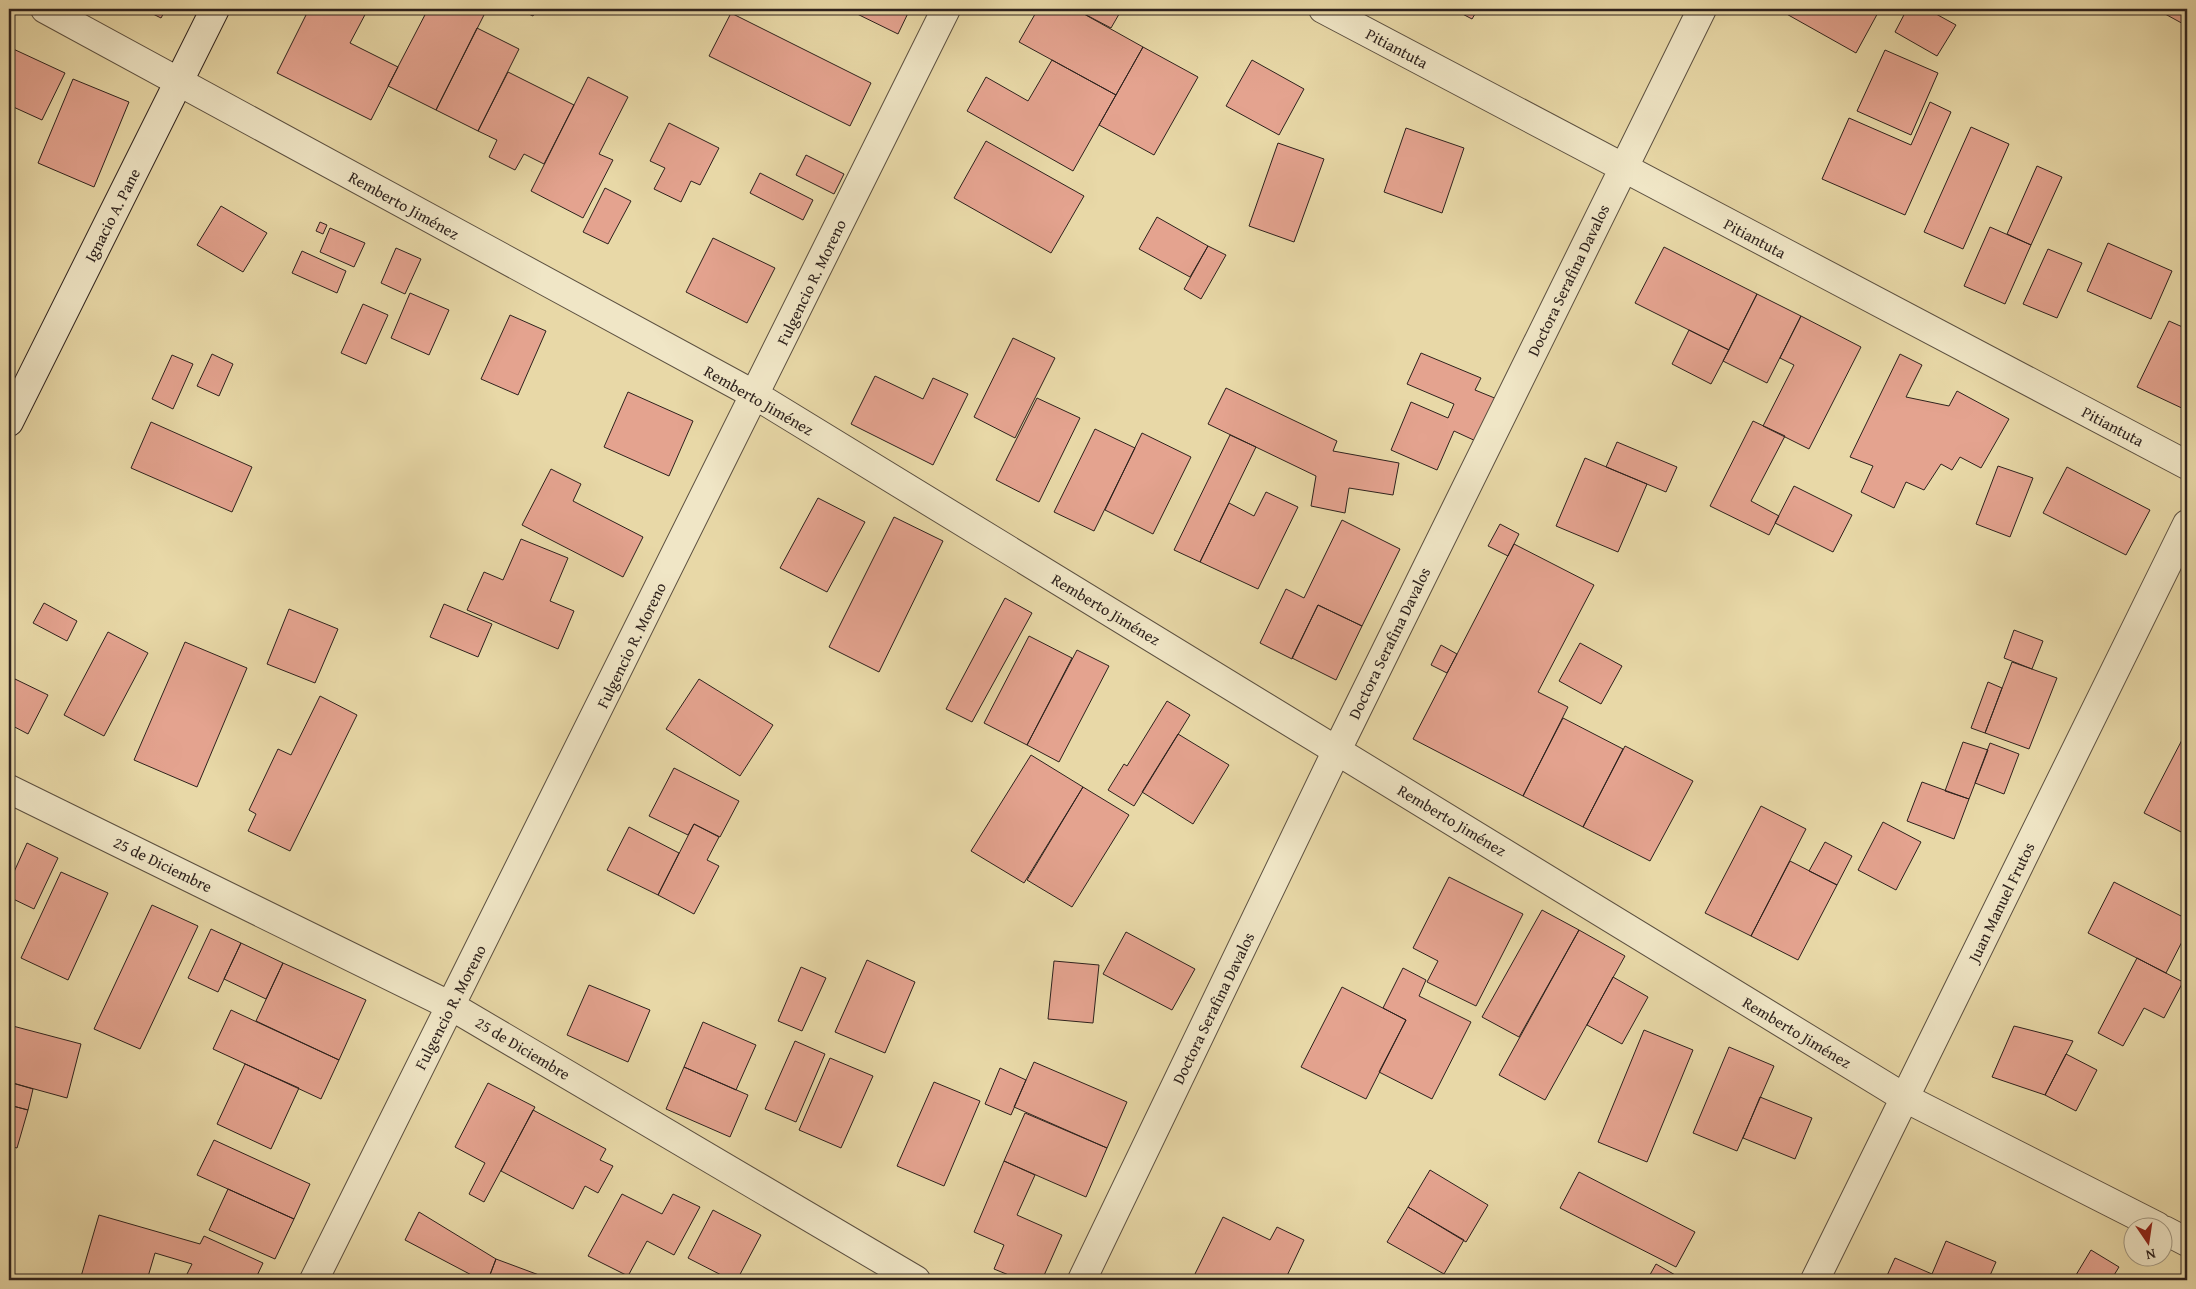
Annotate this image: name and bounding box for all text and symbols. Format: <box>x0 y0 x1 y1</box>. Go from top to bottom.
street label: Pitiantuta <box>1362 22 1433 75</box>
street label: Ignacio A. Pane <box>78 164 146 266</box>
street label: Remberto Jiménez <box>344 165 464 245</box>
street label: Doctora Serafina Davalos <box>1521 200 1615 360</box>
street label: Pitiantuta <box>1720 212 1791 265</box>
street label: Fulgencio R. Moreno <box>770 215 852 349</box>
street label: Remberto Jiménez <box>700 359 818 441</box>
street label: Pitiantuta <box>2078 400 2149 453</box>
street label: Doctora Serafina Davalos <box>1342 563 1436 723</box>
street label: Remberto Jiménez <box>1047 567 1165 651</box>
street label: Fulgencio R. Moreno <box>590 578 672 712</box>
street label: Remberto Jiménez <box>1393 778 1511 862</box>
street label: 25 de Diciembre <box>110 830 216 898</box>
street label: Juan Manuel Frutos <box>1961 838 2040 968</box>
street label: Doctora Serafina Davalos <box>1166 928 1260 1088</box>
street label: Fulgencio R. Moreno <box>408 940 492 1074</box>
street label: Remberto Jiménez <box>1738 990 1856 1074</box>
street label: 25 de Diciembre <box>471 1010 575 1086</box>
north arrow <box>2124 1216 2174 1266</box>
text: N <box>2143 1244 2158 1266</box>

